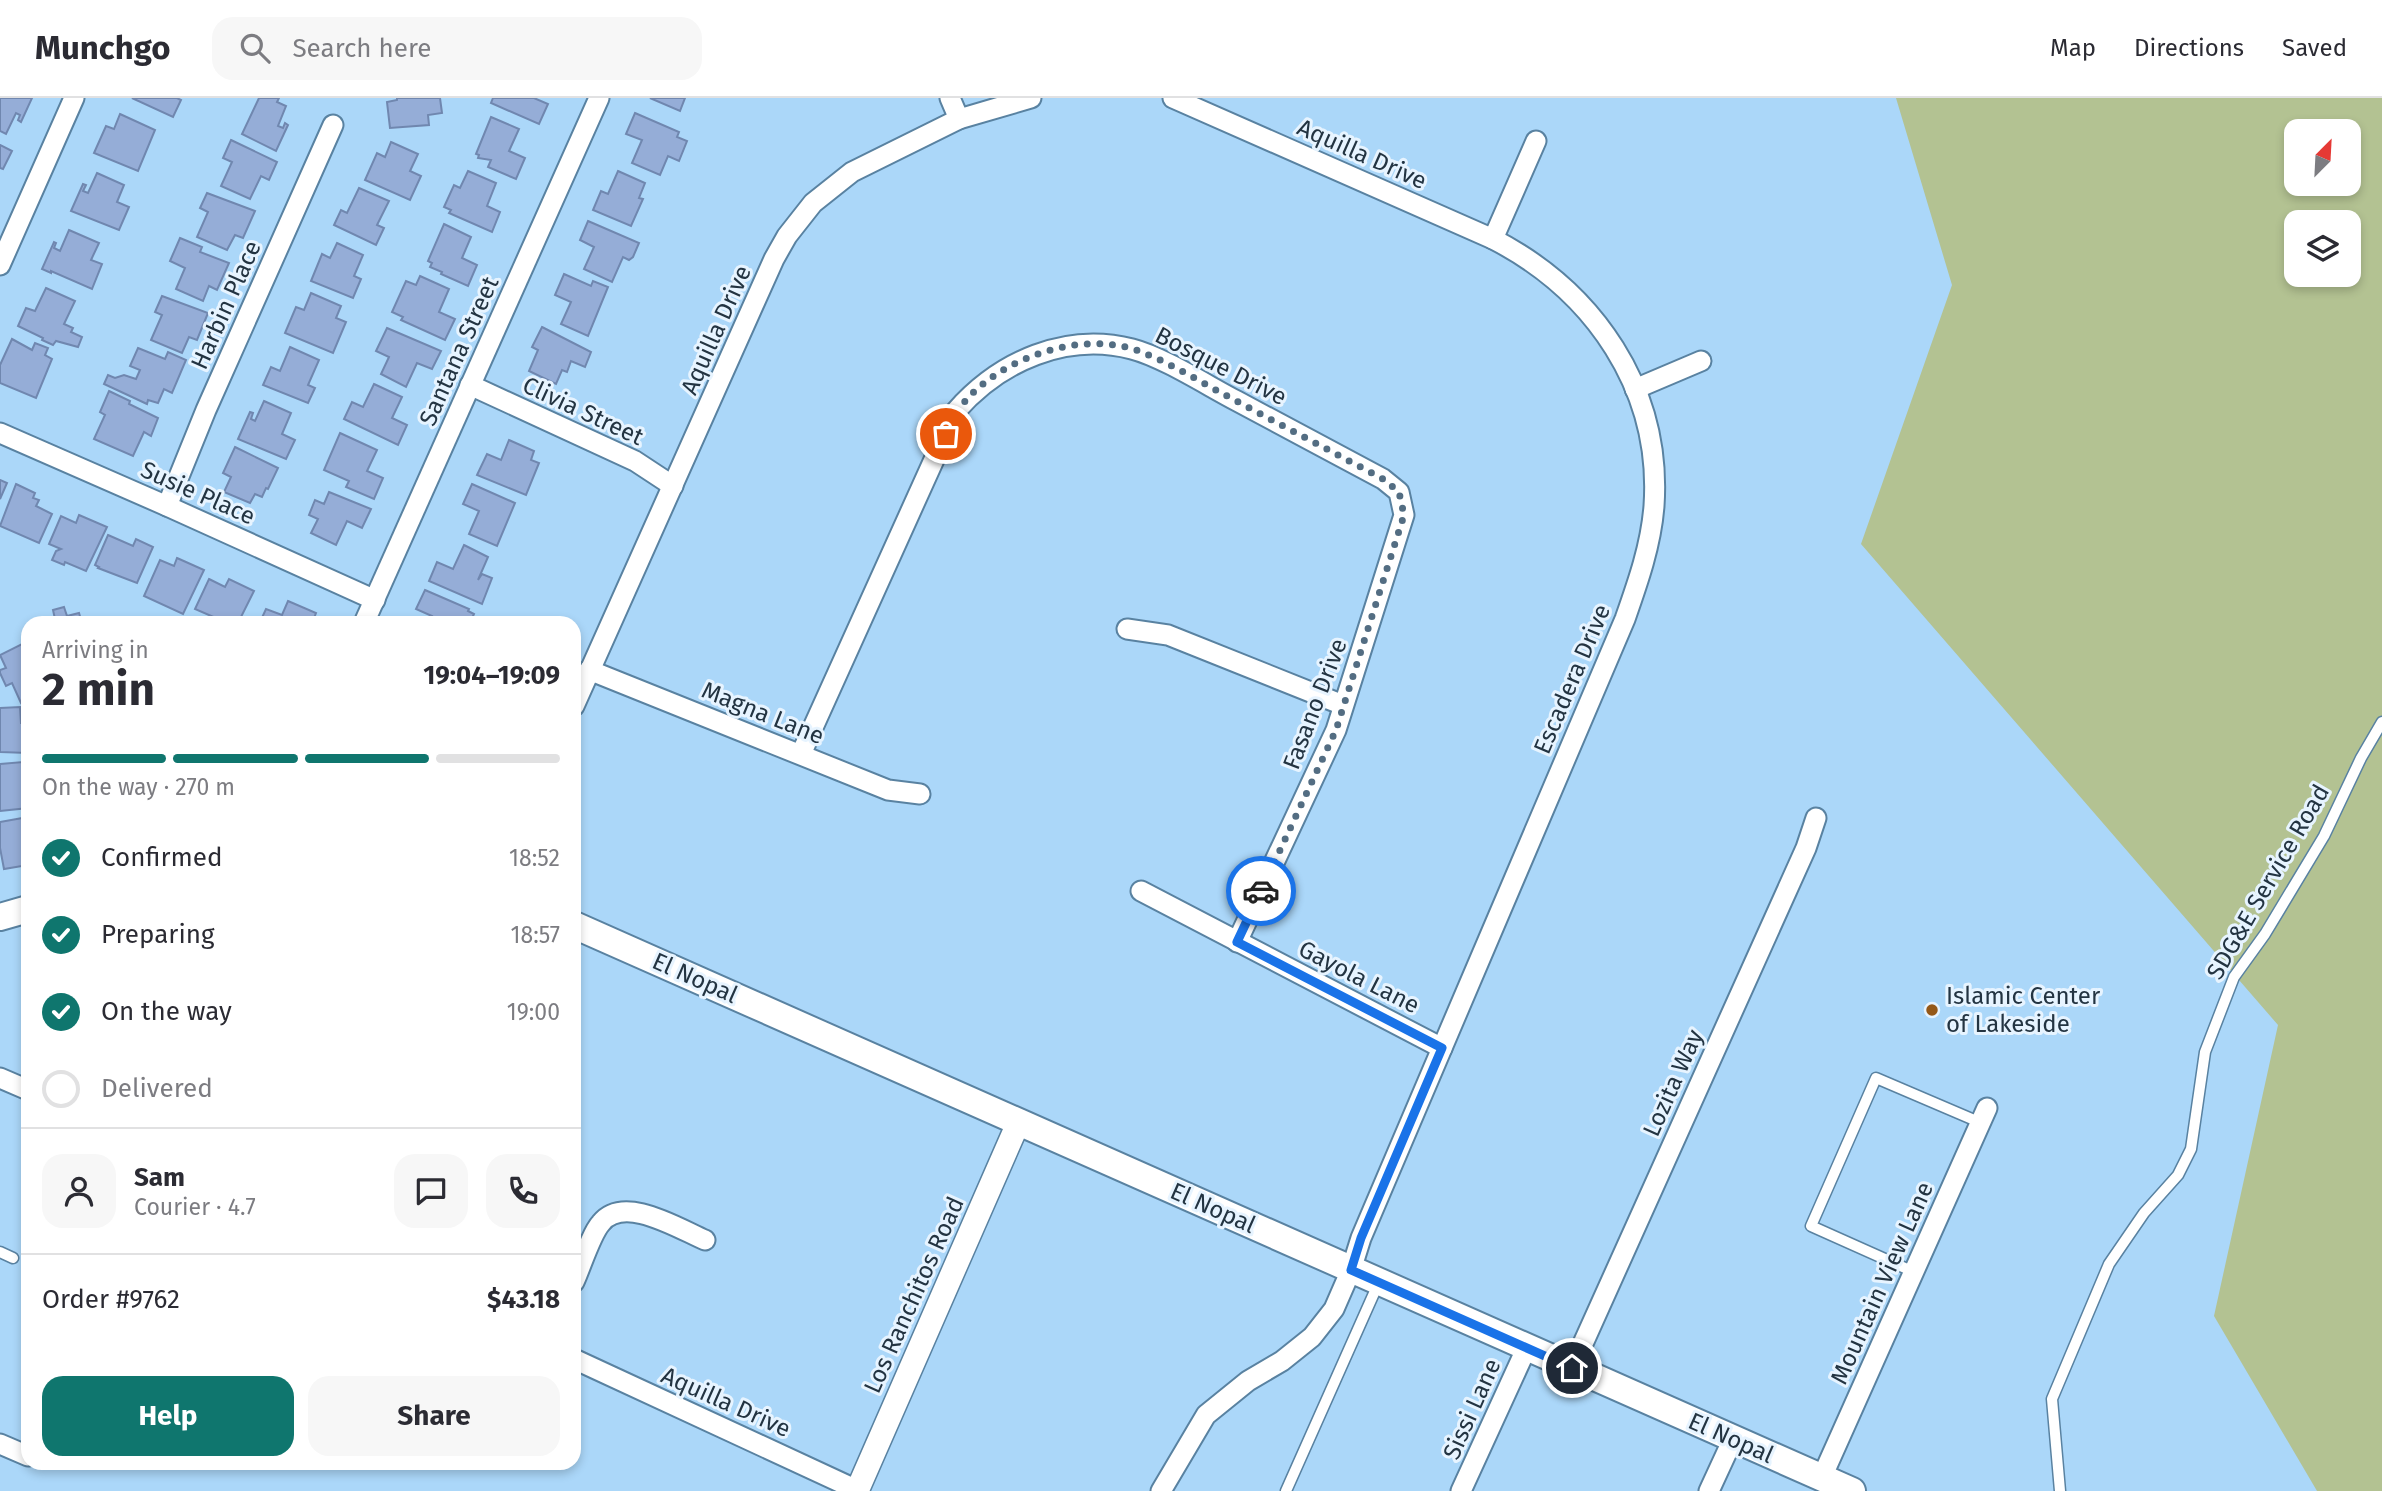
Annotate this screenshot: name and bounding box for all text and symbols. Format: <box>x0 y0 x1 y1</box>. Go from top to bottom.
search box <box>212 17 702 80</box>
text: Munchgo <box>35 28 170 68</box>
icon: search <box>236 29 274 67</box>
text: Search here <box>292 33 431 64</box>
text: Map <box>2050 34 2096 62</box>
text: Directions <box>2134 34 2244 62</box>
text: Saved <box>2282 34 2347 62</box>
street label: Aquilla Drive <box>1293 113 1431 195</box>
north arrow <box>2284 119 2361 196</box>
map controls <box>2284 119 2361 287</box>
button: layers <box>2284 210 2361 287</box>
street label: Harbin Place <box>185 236 267 374</box>
street label: Aquilla Drive <box>675 261 757 399</box>
street label: Santana Street <box>414 272 505 430</box>
street label: Bosque Drive <box>1151 321 1291 411</box>
street label: Clivia Street <box>518 371 648 451</box>
pin <box>916 404 976 464</box>
icon: bag <box>927 415 965 453</box>
street label: Susie Place <box>136 455 260 531</box>
street label: Escadera Drive <box>1528 600 1616 758</box>
street label: Fasano Drive <box>1277 635 1353 773</box>
text: Arriving in <box>42 636 149 664</box>
text: 19:04–19:09 <box>423 660 560 691</box>
text: 2 min <box>42 662 155 717</box>
street label: Magna Lane <box>698 676 828 750</box>
text: On the way · 270 m <box>42 773 235 801</box>
street label: SDG&E Service Road <box>2201 780 2335 984</box>
icon: check <box>42 839 80 877</box>
text: Confirmed <box>101 842 222 873</box>
text: 18:52 <box>509 844 560 872</box>
courier <box>1226 856 1296 926</box>
icon: car <box>1242 872 1280 910</box>
icon: check <box>42 916 80 954</box>
text: Preparing <box>101 919 214 950</box>
text: 18:57 <box>511 921 560 949</box>
street label: Gayola Lane <box>1294 935 1424 1019</box>
street label: El Nopal <box>648 947 742 1009</box>
place label: Islamic Center of Lakeside <box>1946 982 2101 1038</box>
icon: check <box>42 993 80 1031</box>
text: On the way <box>101 996 232 1027</box>
text: 19:00 <box>507 998 560 1026</box>
marker: Islamic Center of Lakeside <box>1924 1002 1940 1018</box>
street label: Lozita Way <box>1637 1025 1709 1141</box>
text: Delivered <box>101 1073 213 1104</box>
button: person <box>42 1154 116 1228</box>
button: chat <box>394 1154 468 1228</box>
button: phone <box>486 1154 560 1228</box>
text: Sam <box>134 1162 185 1193</box>
street label: El Nopal <box>1166 1177 1260 1239</box>
street label: Mountain View Lane <box>1825 1178 1939 1388</box>
text: Courier · 4.7 <box>134 1193 256 1221</box>
street label: Los Ranchitos Road <box>858 1193 970 1397</box>
text: Order #9762 <box>42 1284 180 1315</box>
text: $43.18 <box>487 1284 560 1315</box>
pin <box>1542 1338 1602 1398</box>
icon: home <box>1553 1349 1591 1387</box>
street label: Sissi Lane <box>1437 1354 1507 1464</box>
street label: Aquilla Drive <box>657 1361 795 1443</box>
button: Help <box>42 1376 294 1456</box>
button: Share <box>308 1376 560 1456</box>
street label: El Nopal <box>1684 1407 1778 1469</box>

